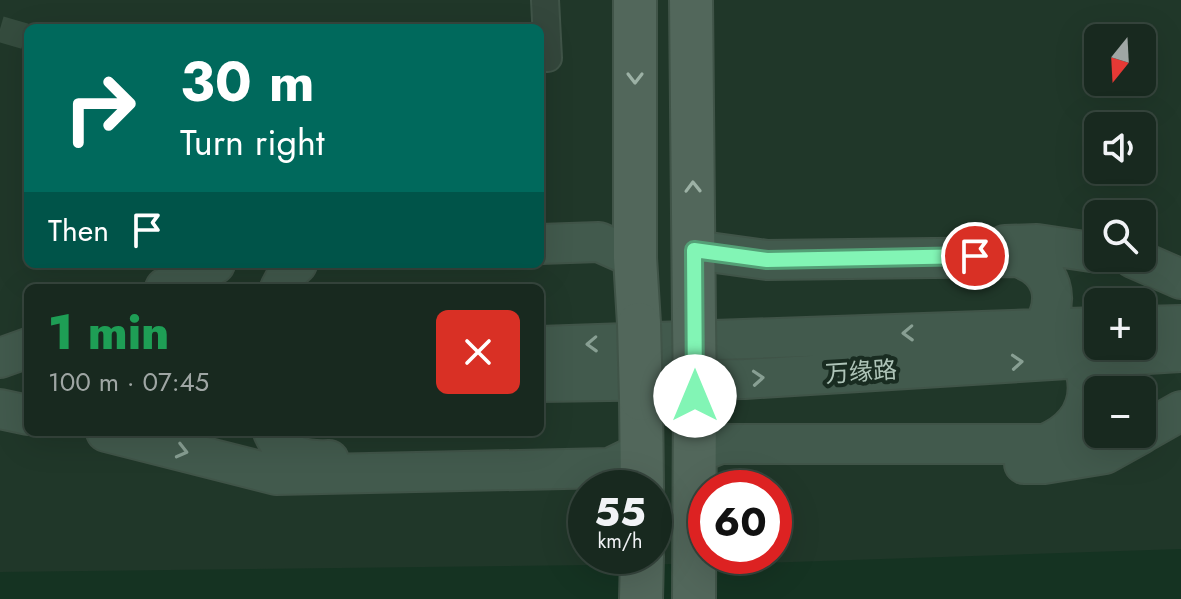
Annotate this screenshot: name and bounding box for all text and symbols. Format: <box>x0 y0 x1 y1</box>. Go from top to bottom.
north arrow <box>1084 24 1156 96</box>
map controls <box>1084 24 1156 448</box>
text: 30 m <box>180 41 315 122</box>
icon: right <box>48 56 152 160</box>
one-way arrow <box>626 72 644 85</box>
button: sound <box>1084 112 1156 184</box>
text: Turn right <box>180 116 325 168</box>
one-way arrow <box>684 180 702 193</box>
button: search <box>1084 200 1156 272</box>
icon: arrive <box>125 208 169 252</box>
text: Then <box>48 209 109 252</box>
pin <box>941 222 1009 290</box>
icon: arrive <box>953 234 997 278</box>
button: + <box>1084 288 1156 360</box>
text: 1 min <box>48 298 169 367</box>
button: close <box>436 310 520 394</box>
one-way arrow <box>901 324 914 341</box>
one-way arrow <box>585 336 598 353</box>
street label: 万缘路 <box>824 352 898 391</box>
position arrow <box>653 354 737 438</box>
one-way arrow <box>1011 354 1024 371</box>
text: 100 m · 07:45 <box>48 363 209 401</box>
one-way arrow <box>752 370 765 387</box>
button: − <box>1084 376 1156 448</box>
one-way arrow <box>174 442 188 459</box>
speed limit sign: 60 <box>688 470 792 574</box>
text: 55 <box>594 483 646 541</box>
text: km/h <box>597 527 643 556</box>

